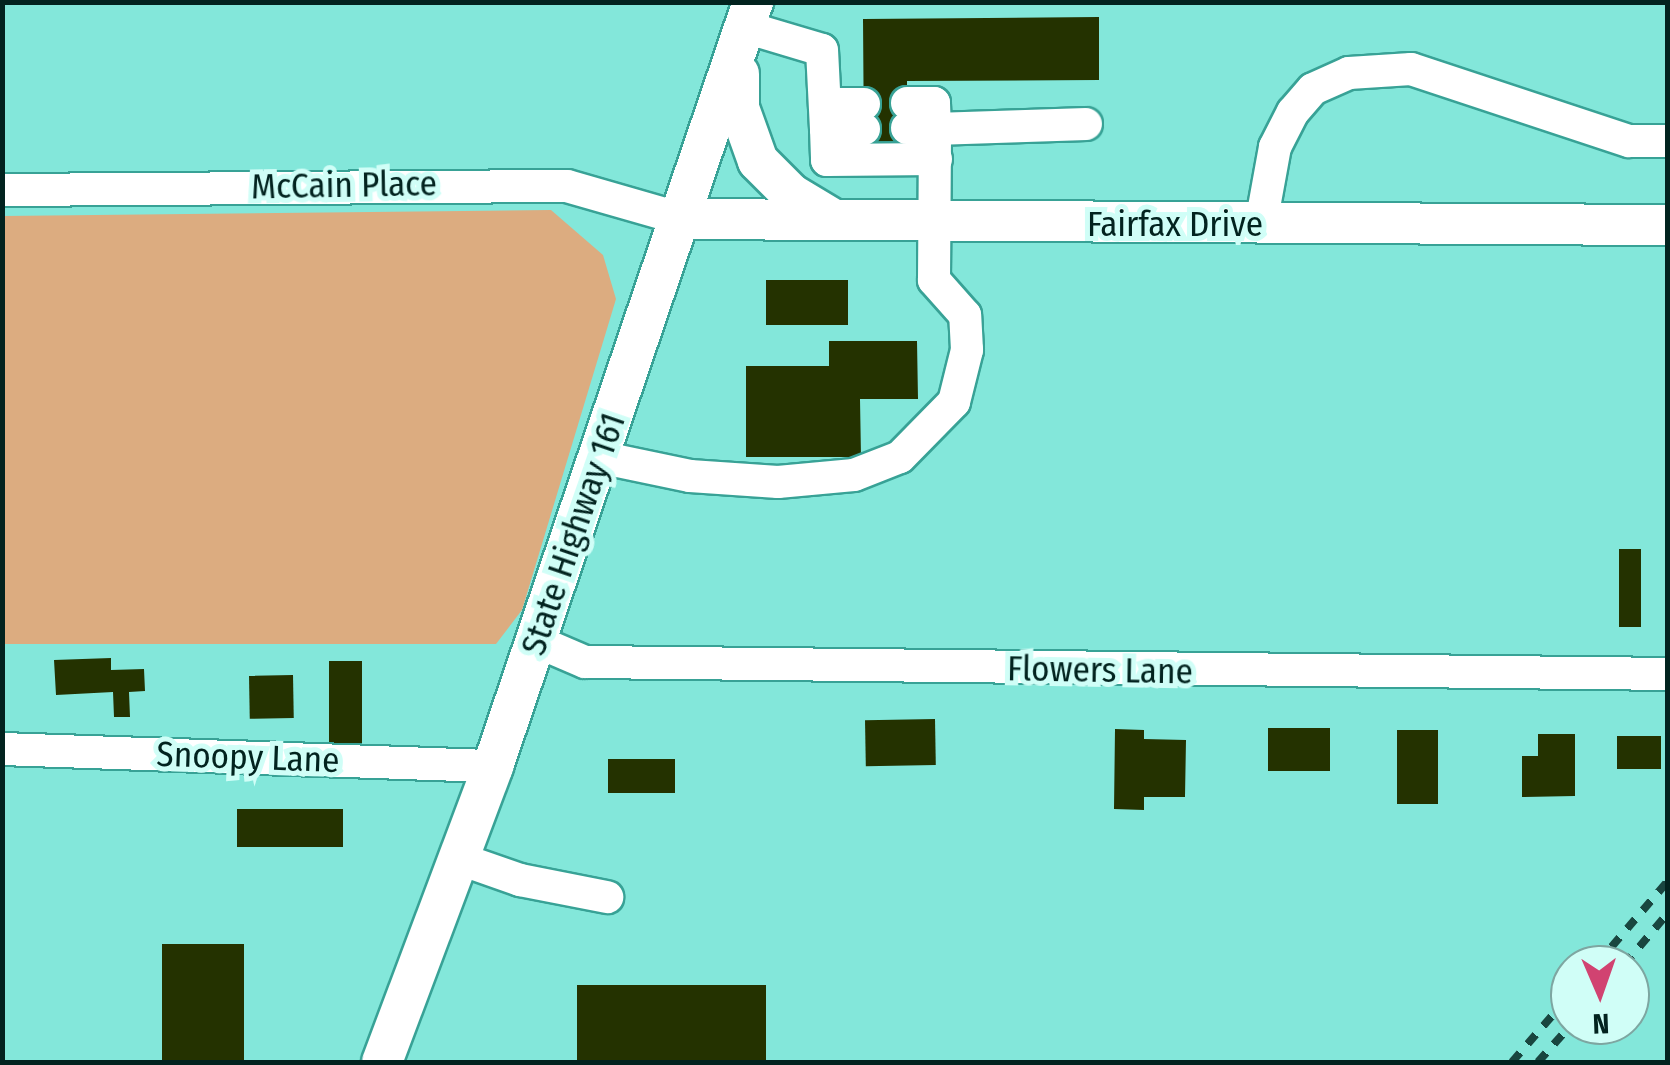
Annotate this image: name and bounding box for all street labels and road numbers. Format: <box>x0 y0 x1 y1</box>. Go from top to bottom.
street label: McCain Place <box>251 162 437 208</box>
street label: Fairfax Drive <box>1087 203 1263 245</box>
street label: State Highway 161 <box>512 408 634 660</box>
street label: Flowers Lane <box>1007 647 1193 693</box>
street label: Snoopy Lane <box>156 733 340 781</box>

